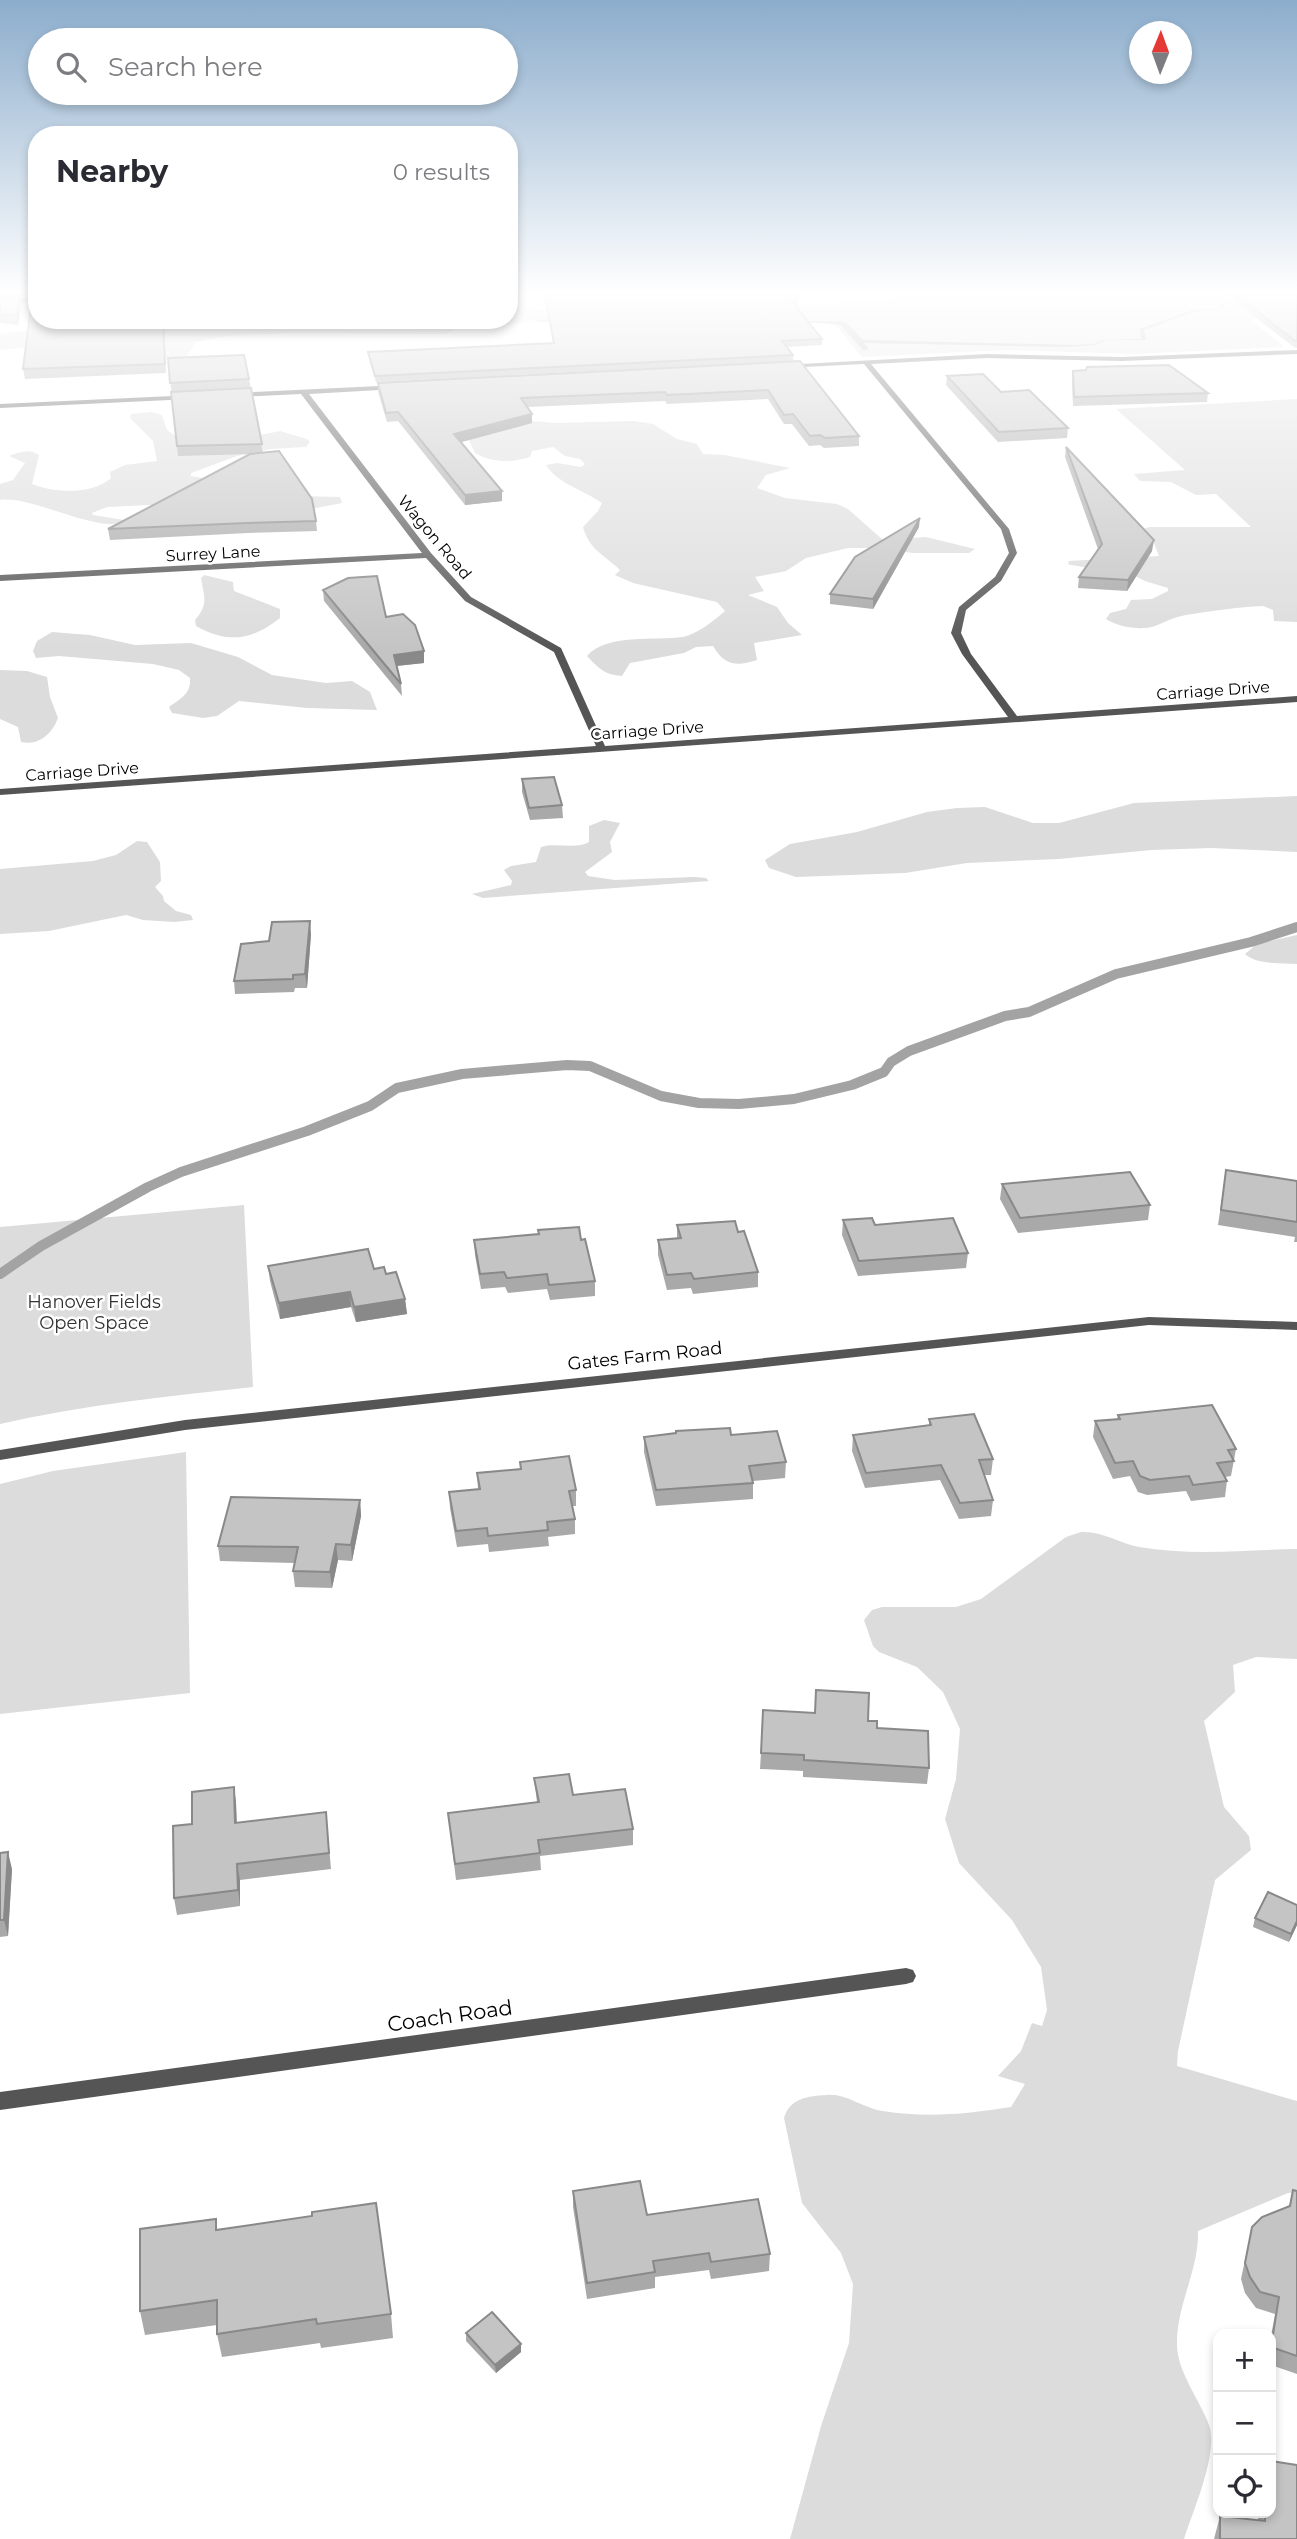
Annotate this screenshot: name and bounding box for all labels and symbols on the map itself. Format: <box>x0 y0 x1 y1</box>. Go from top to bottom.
north arrow <box>1129 21 1192 84</box>
street label: Wagon Road <box>394 491 475 583</box>
street label: Surrey Lane <box>165 542 261 565</box>
street label: Carriage Drive <box>1156 677 1270 704</box>
street label: Carriage Drive <box>590 717 704 744</box>
street label: Carriage Drive <box>25 758 139 785</box>
park label: Hanover Fields Open Space <box>27 1291 161 1334</box>
street label: Gates Farm Road <box>567 1337 723 1375</box>
street label: Coach Road <box>386 1994 514 2037</box>

